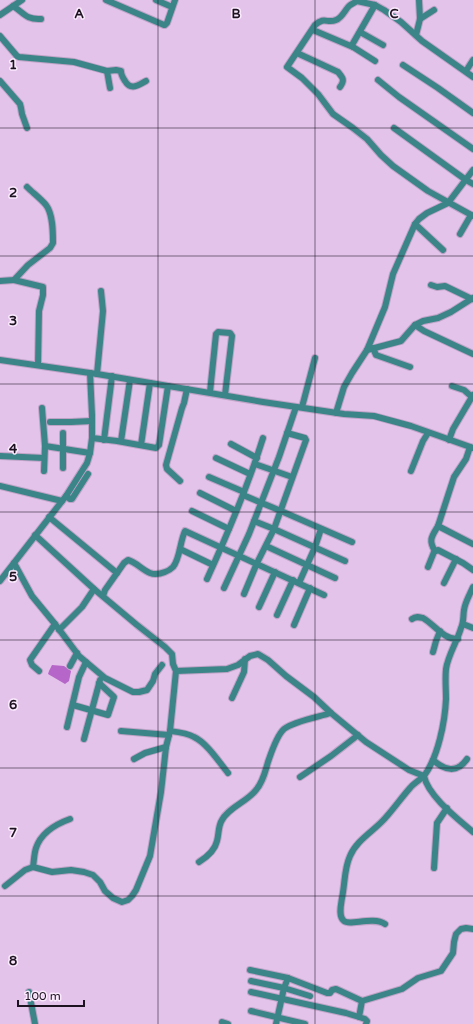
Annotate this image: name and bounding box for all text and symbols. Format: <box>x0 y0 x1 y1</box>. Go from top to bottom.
text: A <box>74 6 84 22</box>
text: B <box>231 6 241 22</box>
text: C <box>389 6 399 22</box>
text: 1 <box>9 57 17 73</box>
text: 2 <box>9 185 17 201</box>
text: 3 <box>9 313 17 329</box>
text: 4 <box>9 441 18 457</box>
text: 5 <box>9 569 17 585</box>
text: 6 <box>9 697 17 713</box>
text: 7 <box>9 825 17 841</box>
text: 8 <box>9 953 17 969</box>
scale bar <box>18 982 84 1008</box>
text: 100 m <box>24 989 61 1003</box>

